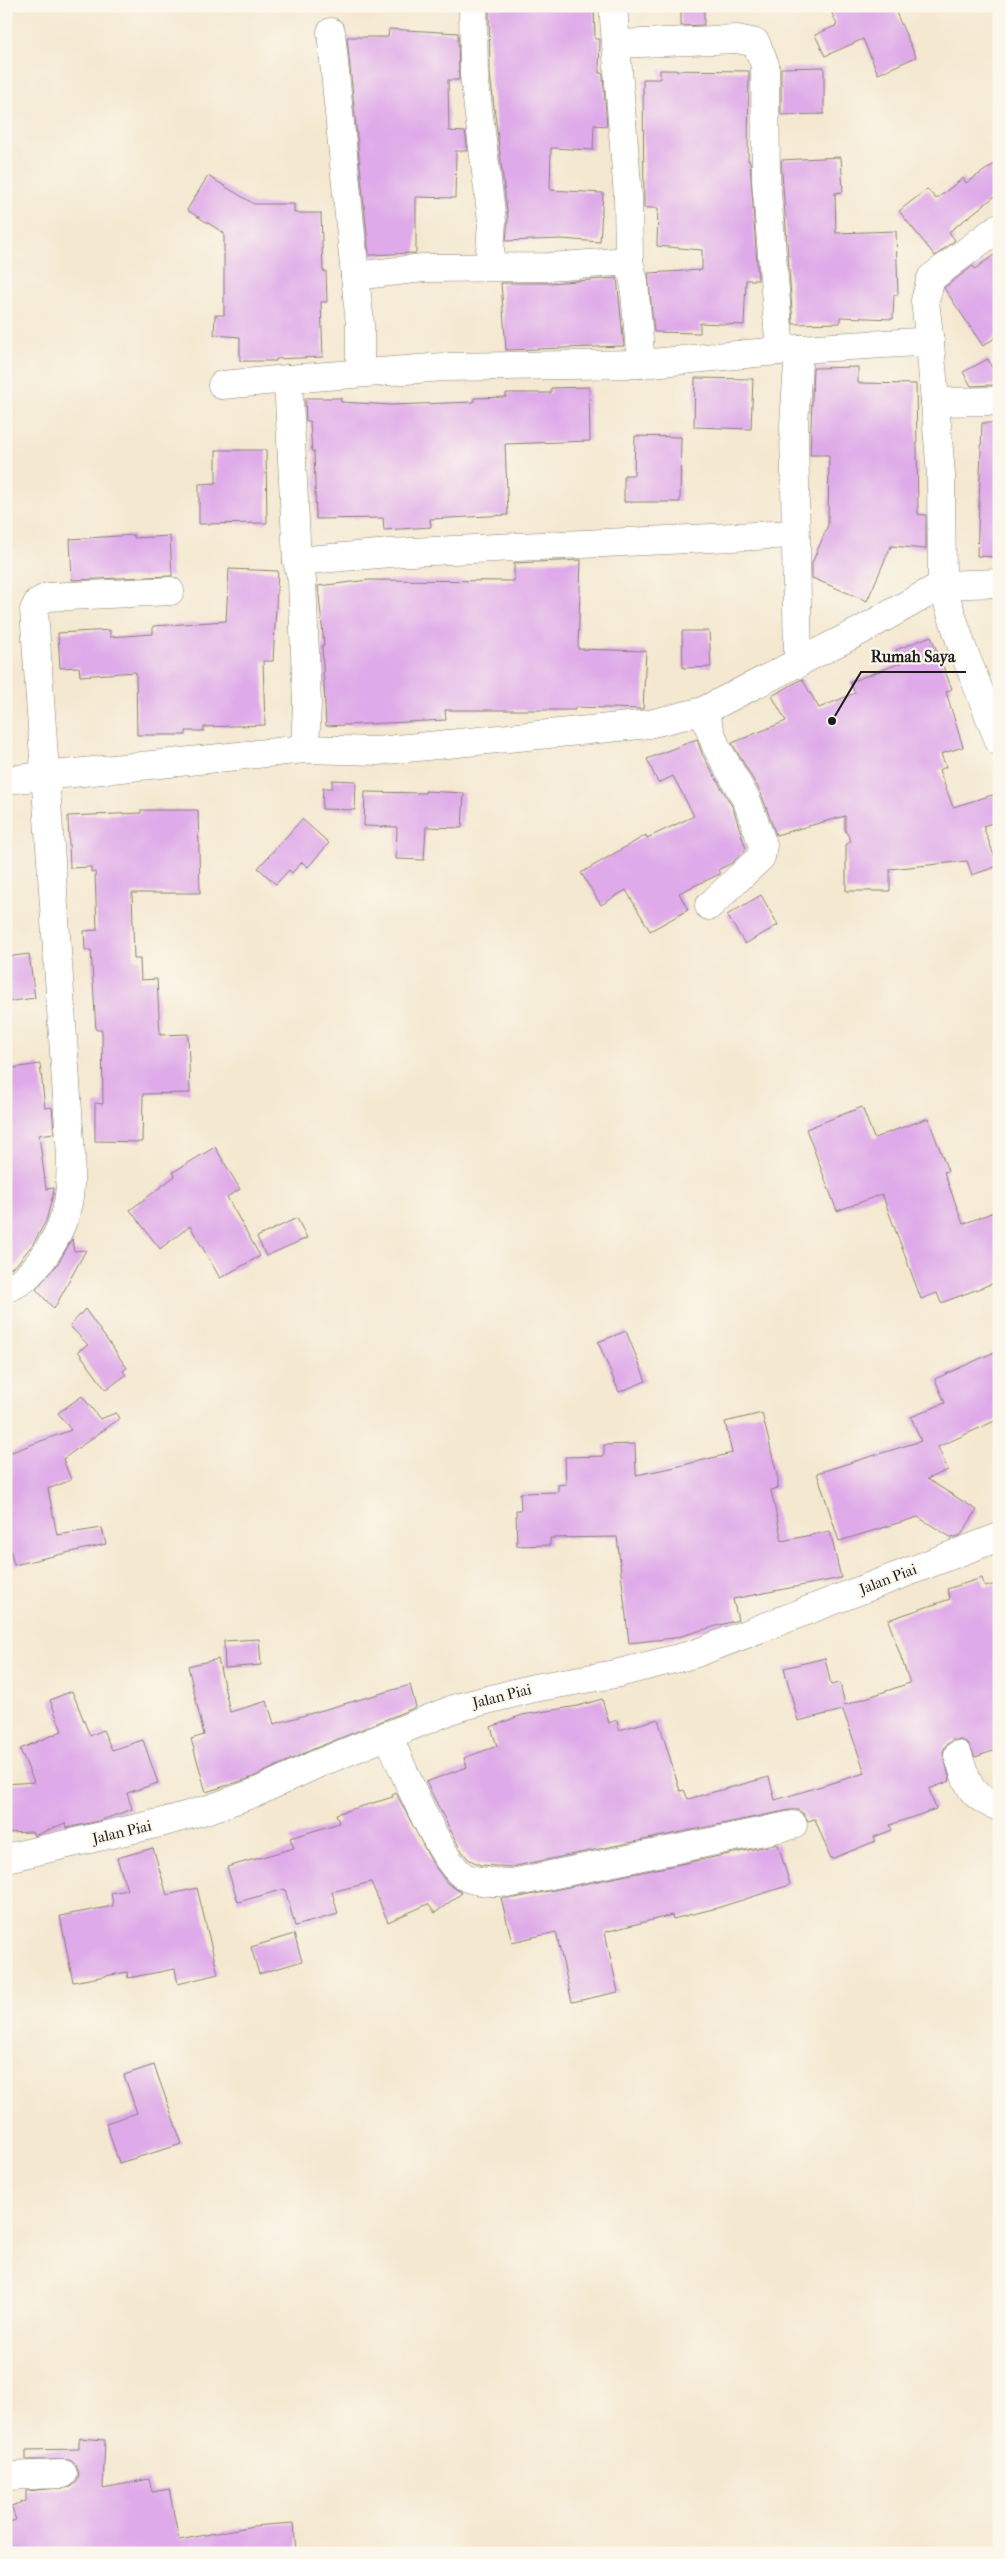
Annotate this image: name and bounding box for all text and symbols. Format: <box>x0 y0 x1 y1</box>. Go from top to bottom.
callout: Rumah Saya <box>861 641 966 672</box>
text: Rumah Saya <box>871 647 956 667</box>
street label: Jalan Piai <box>856 1560 920 1599</box>
street label: Jalan Piai <box>470 1680 534 1712</box>
street label: Jalan Piai <box>90 1816 154 1848</box>

